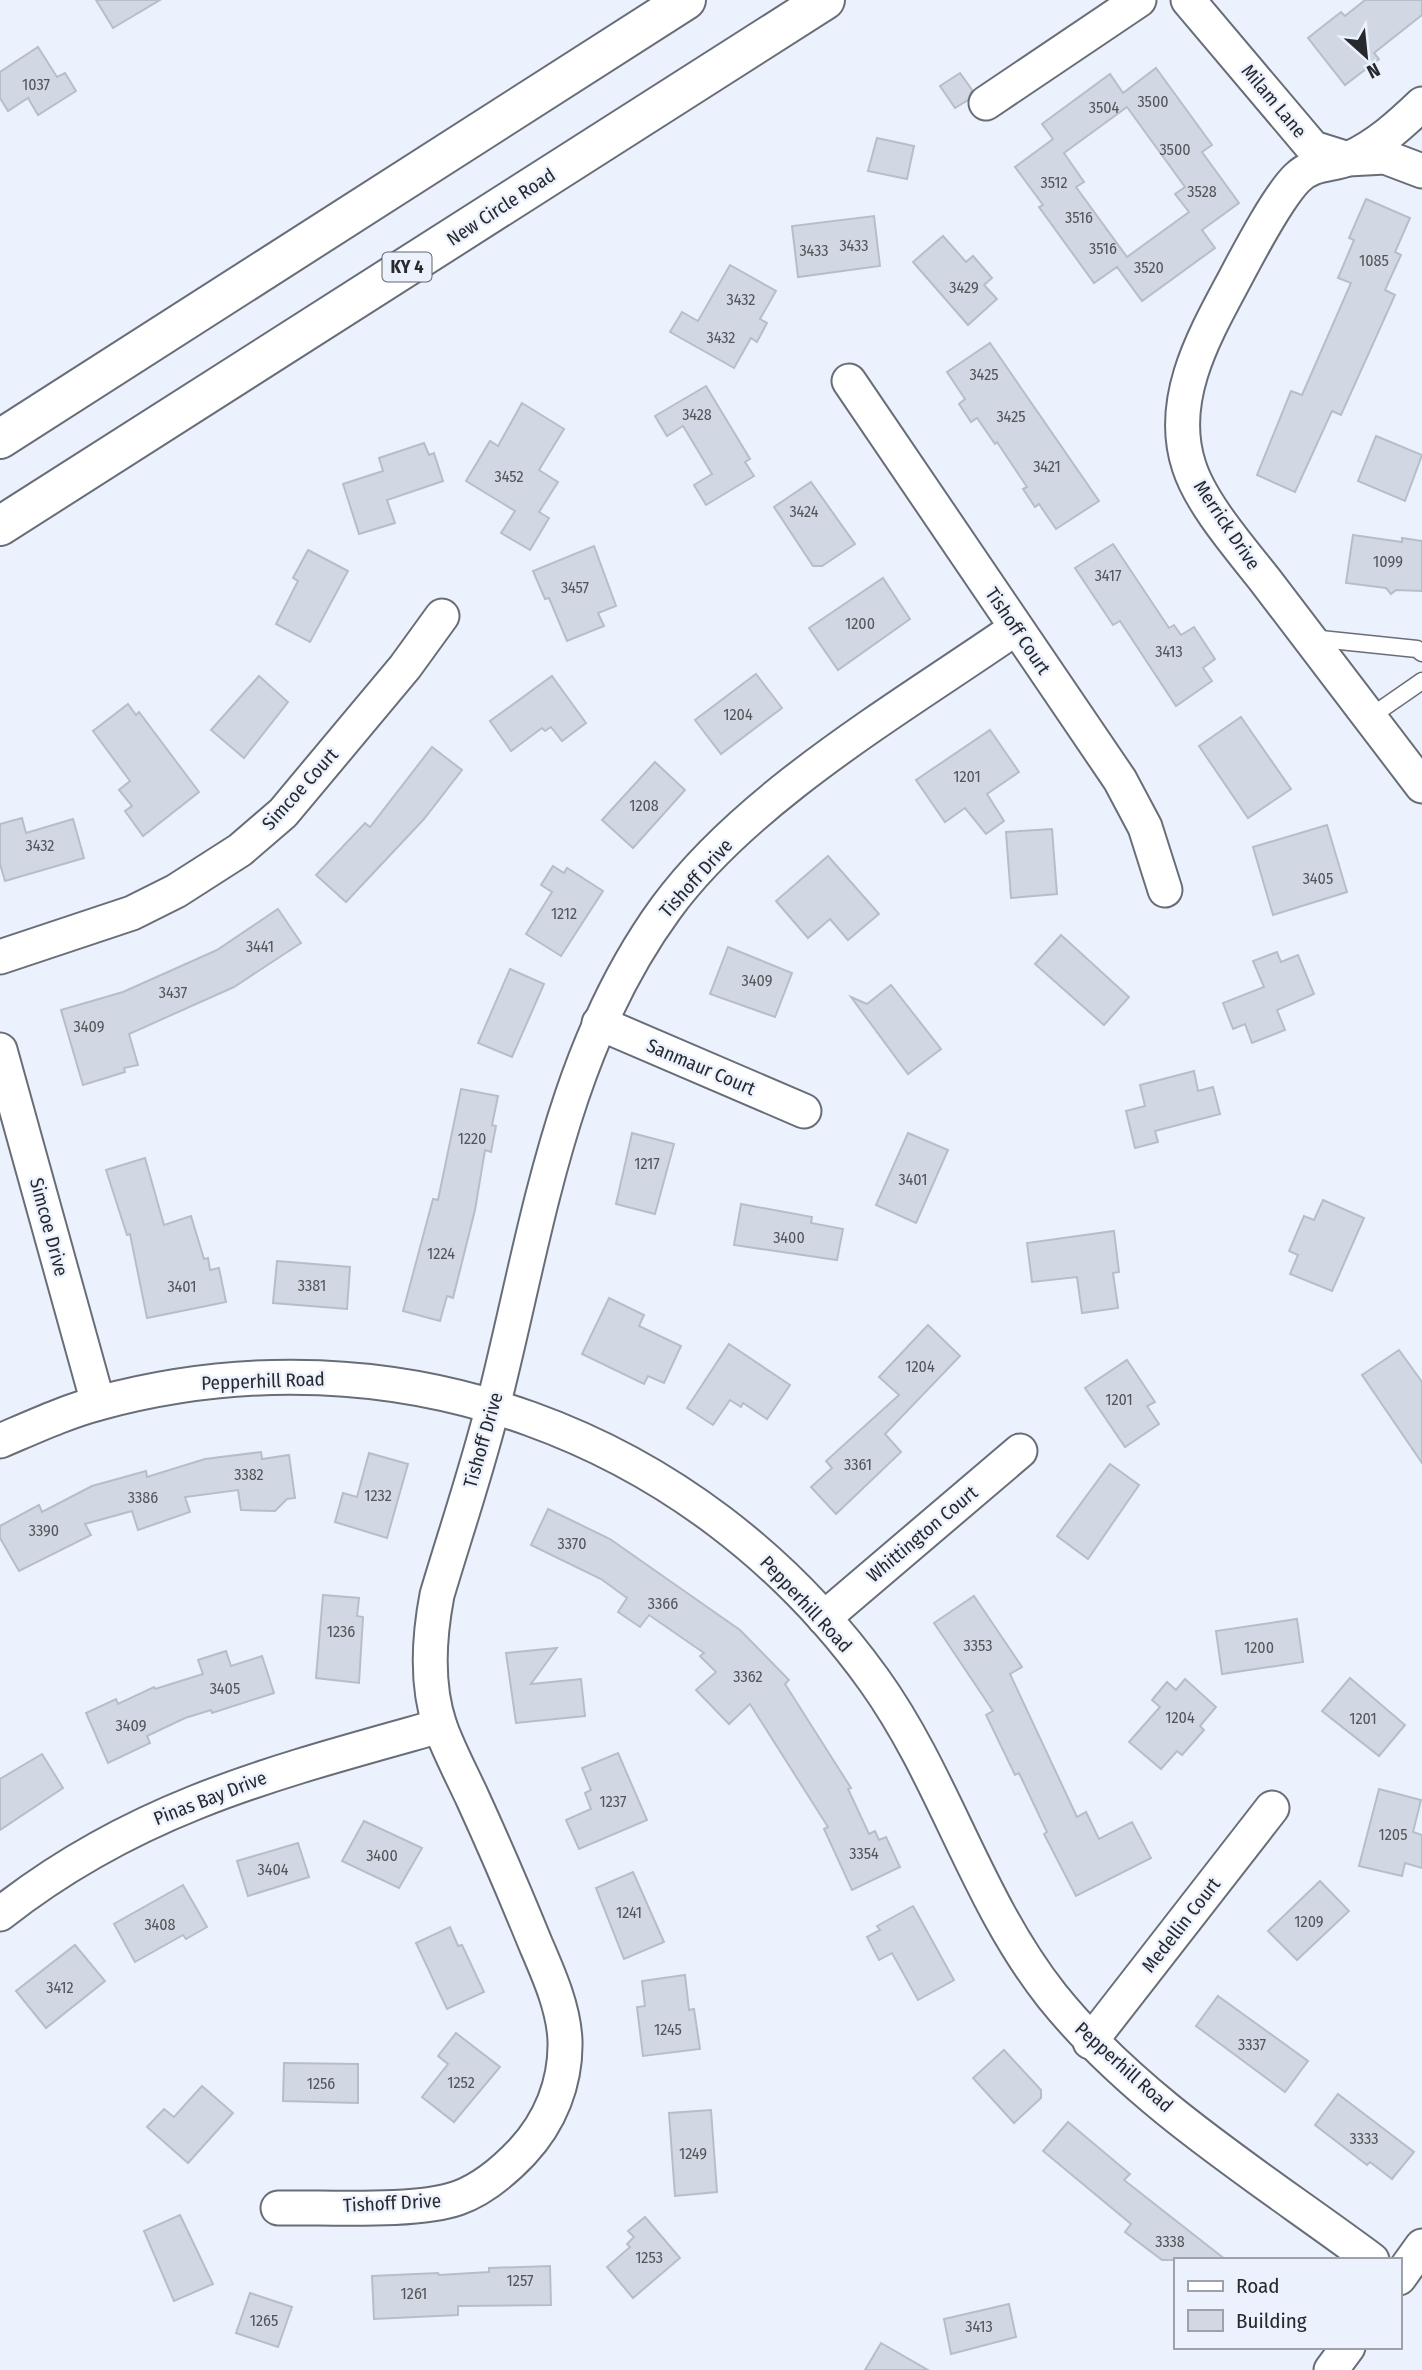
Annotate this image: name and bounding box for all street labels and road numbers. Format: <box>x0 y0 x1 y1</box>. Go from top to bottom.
street label: Milam Lane <box>1237 60 1311 142</box>
street label: New Circle Road <box>442 163 560 251</box>
road number: KY 4 <box>382 253 432 282</box>
street label: Merrick Drive <box>1189 476 1265 574</box>
street label: Tishoff Court <box>981 583 1056 679</box>
street label: Simcoe Court <box>257 743 343 835</box>
street label: Tishoff Drive <box>655 834 737 922</box>
street label: Sanmaur Court <box>643 1034 759 1101</box>
street label: Simcoe Drive <box>25 1175 73 1279</box>
street label: Pepperhill Road <box>201 1367 325 1395</box>
street label: Tishoff Drive <box>458 1390 508 1490</box>
street label: Whittington Court <box>862 1480 983 1587</box>
street label: Pepperhill Road <box>755 1551 857 1657</box>
street label: Pinas Bay Drive <box>150 1766 270 1830</box>
street label: Medellin Court <box>1137 1872 1226 1977</box>
street label: Pepperhill Road <box>1070 2017 1178 2117</box>
street label: Tishoff Drive <box>342 2189 442 2217</box>

